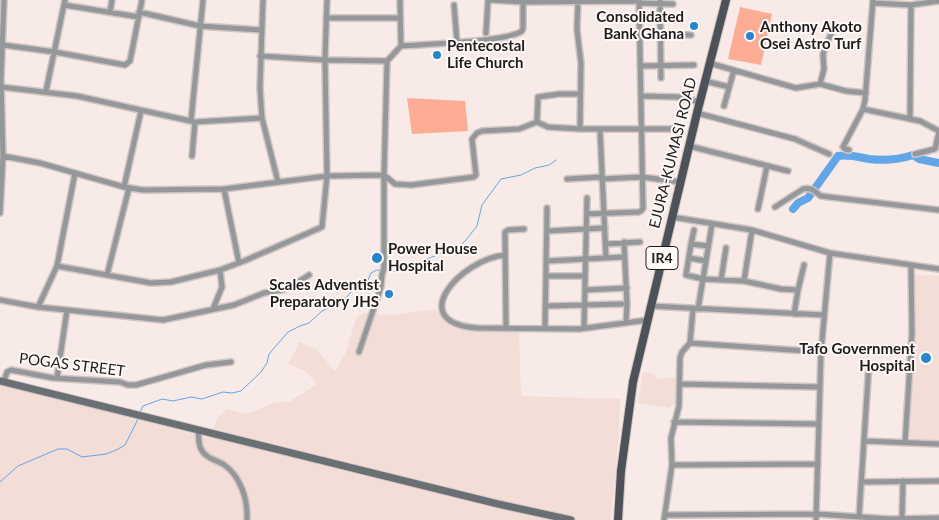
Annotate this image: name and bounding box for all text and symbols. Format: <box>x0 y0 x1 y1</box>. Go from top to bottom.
place label: Consolidated Bank Ghana <box>596 8 684 43</box>
place label: Anthony Akoto Osei Astro Turf <box>760 18 862 53</box>
marker: Consolidated Bank Ghana <box>688 20 700 32</box>
marker: Anthony Akoto Osei Astro Turf <box>744 30 756 42</box>
place label: Pentecostal Life Church <box>447 37 525 72</box>
marker: Pentecostal Life Church <box>431 49 443 61</box>
street label: EJURA-KUMASI ROAD <box>646 76 700 230</box>
place label: Power House Hospital <box>388 240 478 275</box>
road number: IR4 <box>646 247 678 270</box>
marker: Power House Hospital <box>370 251 384 265</box>
place label: Scales Adventist Preparatory JHS <box>269 276 379 311</box>
marker: Scales Adventist Preparatory JHS <box>383 288 395 300</box>
place label: Tafo Government Hospital <box>799 340 915 375</box>
street label: POGAS STREET <box>18 350 126 380</box>
marker: Tafo Government Hospital <box>919 351 933 365</box>

